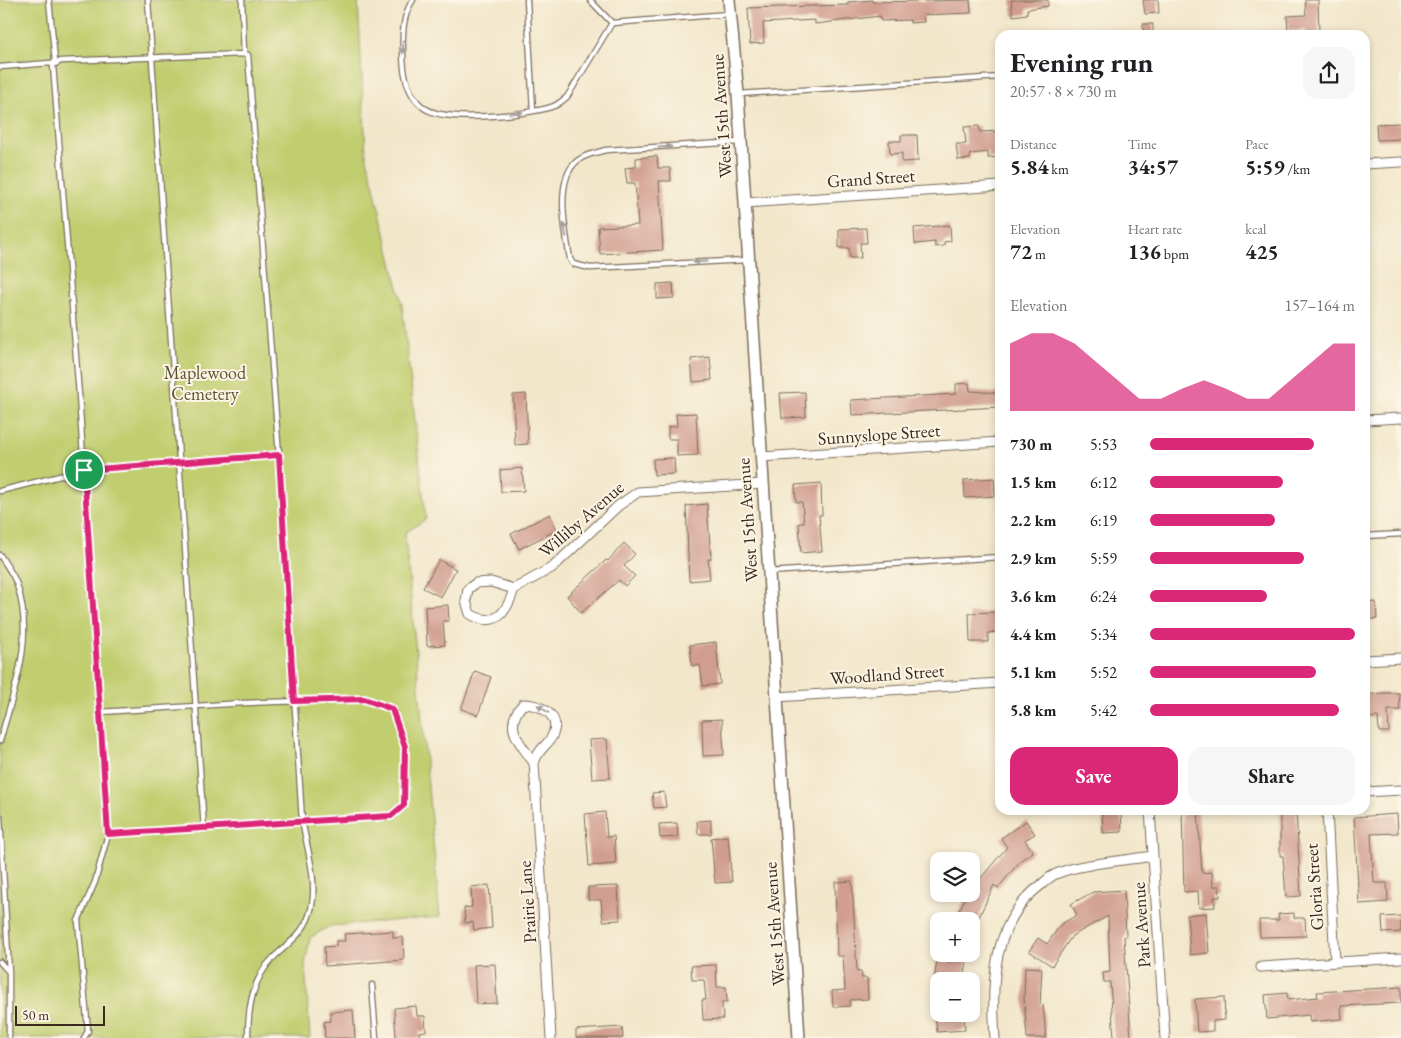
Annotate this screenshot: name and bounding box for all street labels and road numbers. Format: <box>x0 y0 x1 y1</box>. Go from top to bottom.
street label: West 15th Avenue <box>705 53 737 179</box>
street label: Grand Street <box>826 163 916 193</box>
street label: Sunnyslope Street <box>817 418 941 450</box>
street label: West 15th Avenue <box>731 457 763 583</box>
street label: Williby Avenue <box>534 476 628 562</box>
street label: Woodland Street <box>829 658 945 689</box>
street label: Gloria Street <box>1299 842 1329 931</box>
street label: Prairie Lane <box>513 860 541 944</box>
street label: West 15th Avenue <box>758 861 790 987</box>
street label: Park Avenue <box>1127 881 1155 969</box>

